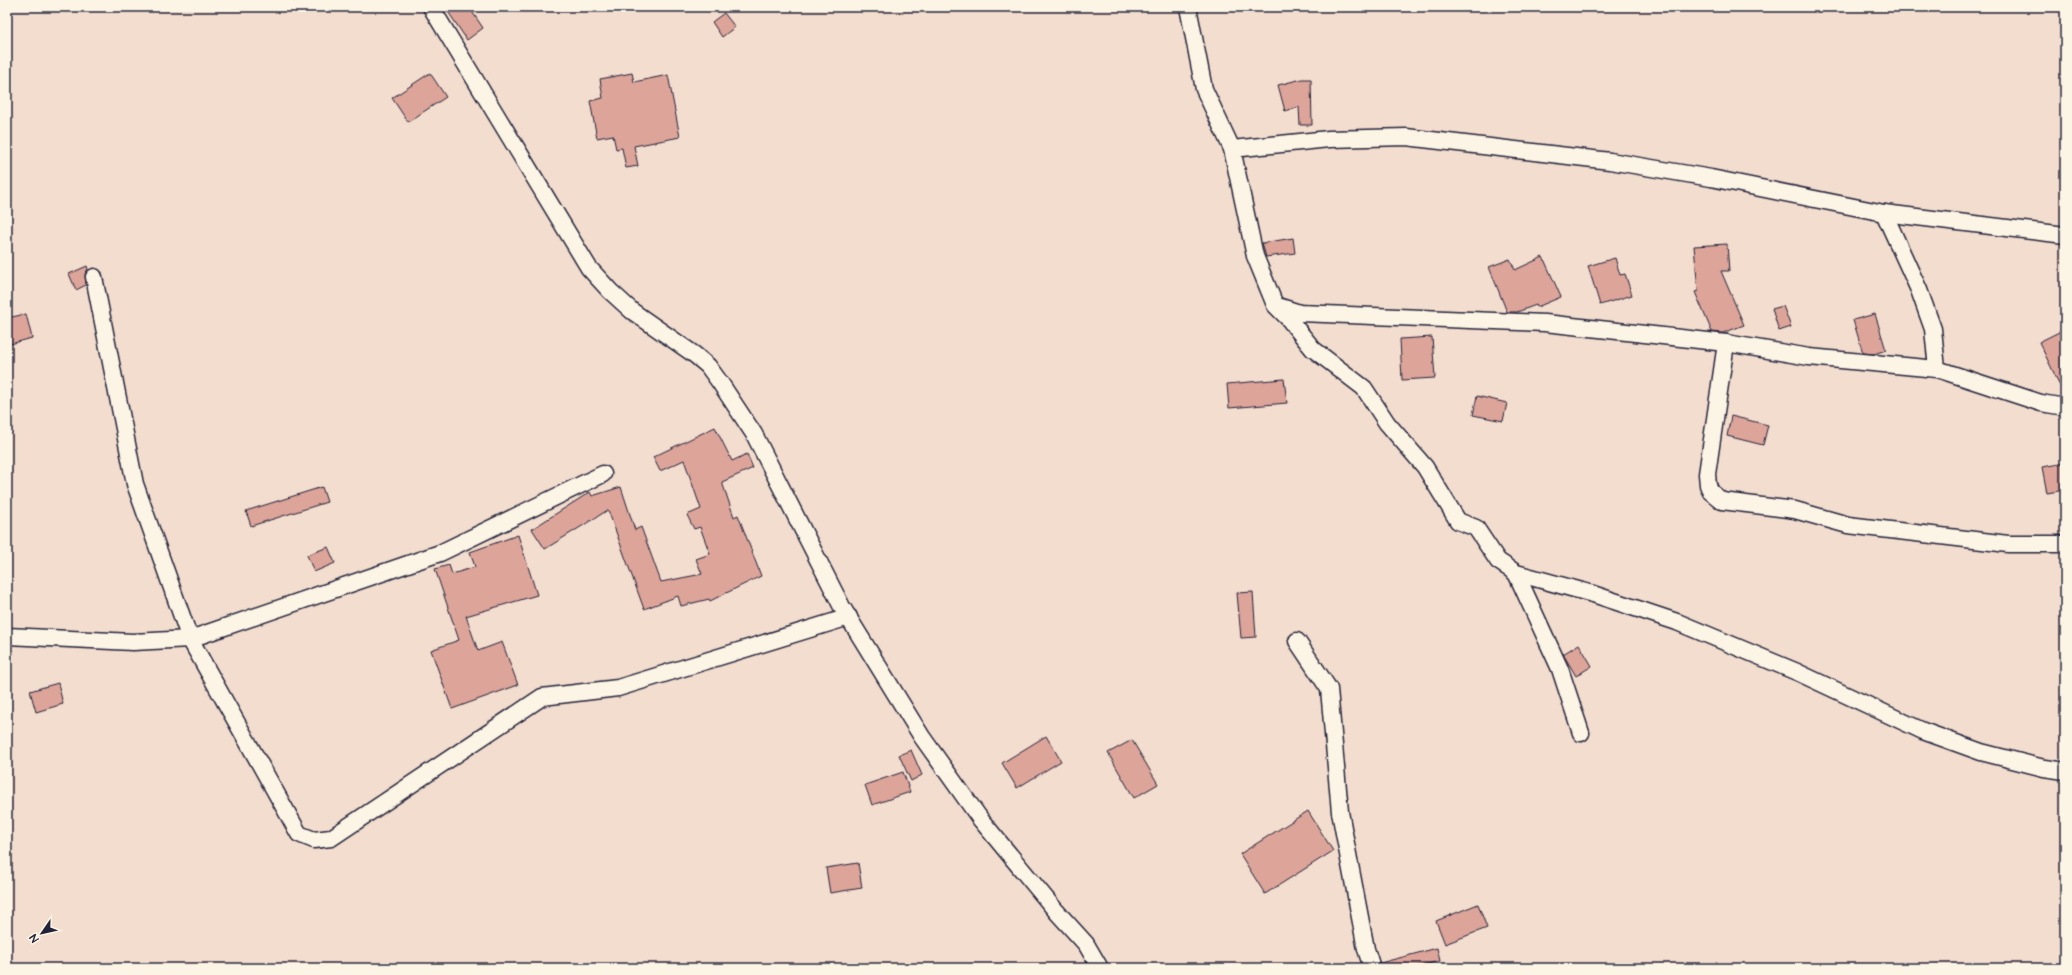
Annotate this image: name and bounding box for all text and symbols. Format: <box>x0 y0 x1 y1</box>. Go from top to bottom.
north arrow <box>22 913 62 953</box>
text: N <box>26 931 42 945</box>

